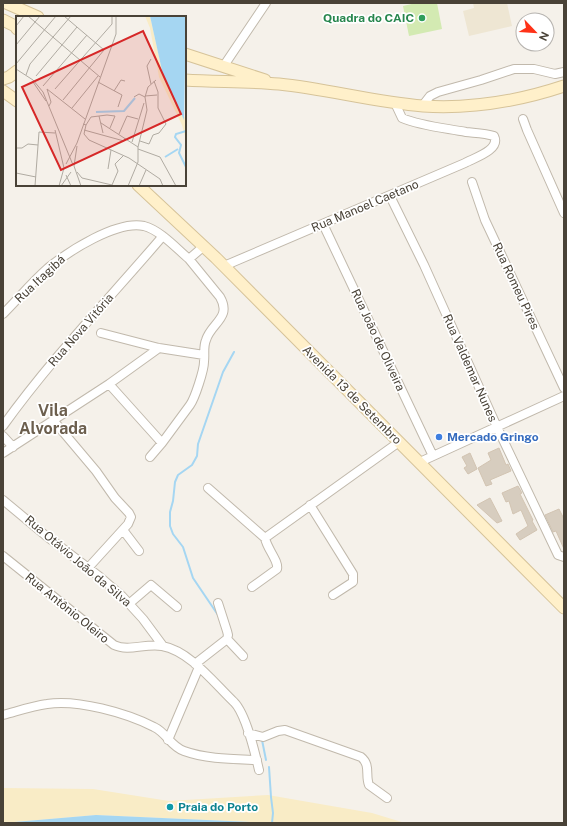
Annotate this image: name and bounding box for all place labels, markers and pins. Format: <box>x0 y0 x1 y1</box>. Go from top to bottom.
place label: Quadra do CAIC <box>323 11 414 25</box>
marker: Quadra do CAIC <box>417 13 427 23</box>
place label: Mercado Gringo <box>447 430 539 444</box>
marker: Mercado Gringo <box>434 432 444 442</box>
place label: Praia do Porto <box>178 800 258 814</box>
marker: Praia do Porto <box>165 802 175 812</box>

